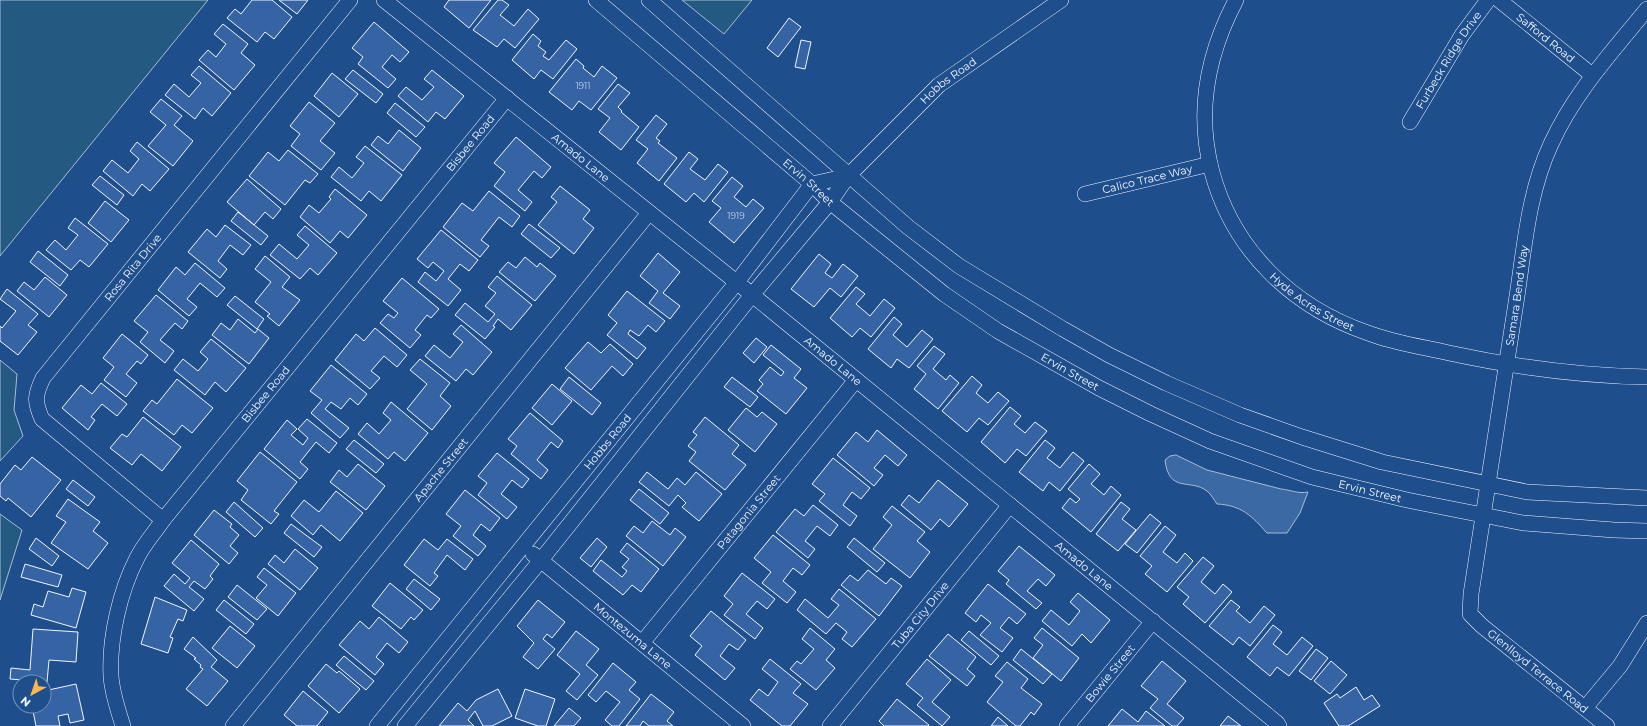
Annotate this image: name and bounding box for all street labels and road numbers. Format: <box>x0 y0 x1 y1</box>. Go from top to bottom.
street label: Furbeck Ridge Drive <box>1413 8 1484 111</box>
street label: Safford Road <box>1514 10 1578 65</box>
street label: Hobbs Road <box>917 54 979 107</box>
street label: Bisbee Road <box>443 112 498 174</box>
street label: Amado Lane <box>549 130 613 185</box>
street label: Ervin Street <box>780 155 837 210</box>
street label: Calico Trace Way <box>1101 161 1194 197</box>
street label: Rosa Rita Drive <box>101 231 165 304</box>
street label: Samara Bend Way <box>1502 244 1531 347</box>
street label: Hyde Acres Street <box>1267 269 1357 334</box>
street label: Amado Lane <box>801 333 865 389</box>
street label: Ervin Street <box>1039 350 1102 394</box>
street label: Bisbee Road <box>238 363 293 425</box>
street label: Hobbs Road <box>581 411 634 472</box>
street label: Apache Street <box>411 434 471 504</box>
street label: Patagonia Street <box>714 471 784 552</box>
street label: Ervin Street <box>1337 477 1404 506</box>
street label: Amado Lane <box>1052 538 1116 593</box>
street label: Tuba City Drive <box>889 578 952 652</box>
street label: Montezuma Lane <box>591 600 675 672</box>
street label: Glenlloyd Terrace Road <box>1485 626 1591 716</box>
street label: Bowie Street <box>1082 641 1138 705</box>

